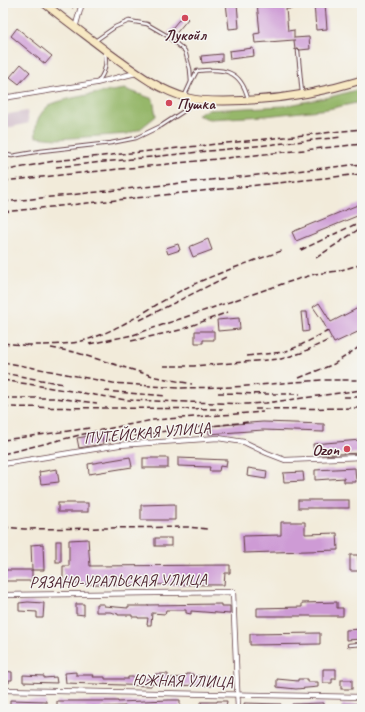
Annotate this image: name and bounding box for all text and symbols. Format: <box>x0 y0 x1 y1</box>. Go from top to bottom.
marker: Лукойл <box>180 13 190 23</box>
place label: Лукойл <box>164 25 208 45</box>
place label: Пушка <box>177 94 216 114</box>
marker: Пушка <box>164 98 174 108</box>
street label: ПУТЕЙСКАЯ УЛИЦА <box>83 417 212 448</box>
place label: Ozon <box>312 440 340 460</box>
marker: Ozon <box>342 444 352 454</box>
street label: РЯЗАНО-УРАЛЬСКАЯ УЛИЦА <box>29 569 208 593</box>
street label: ЮЖНАЯ УЛИЦА <box>133 670 234 692</box>

